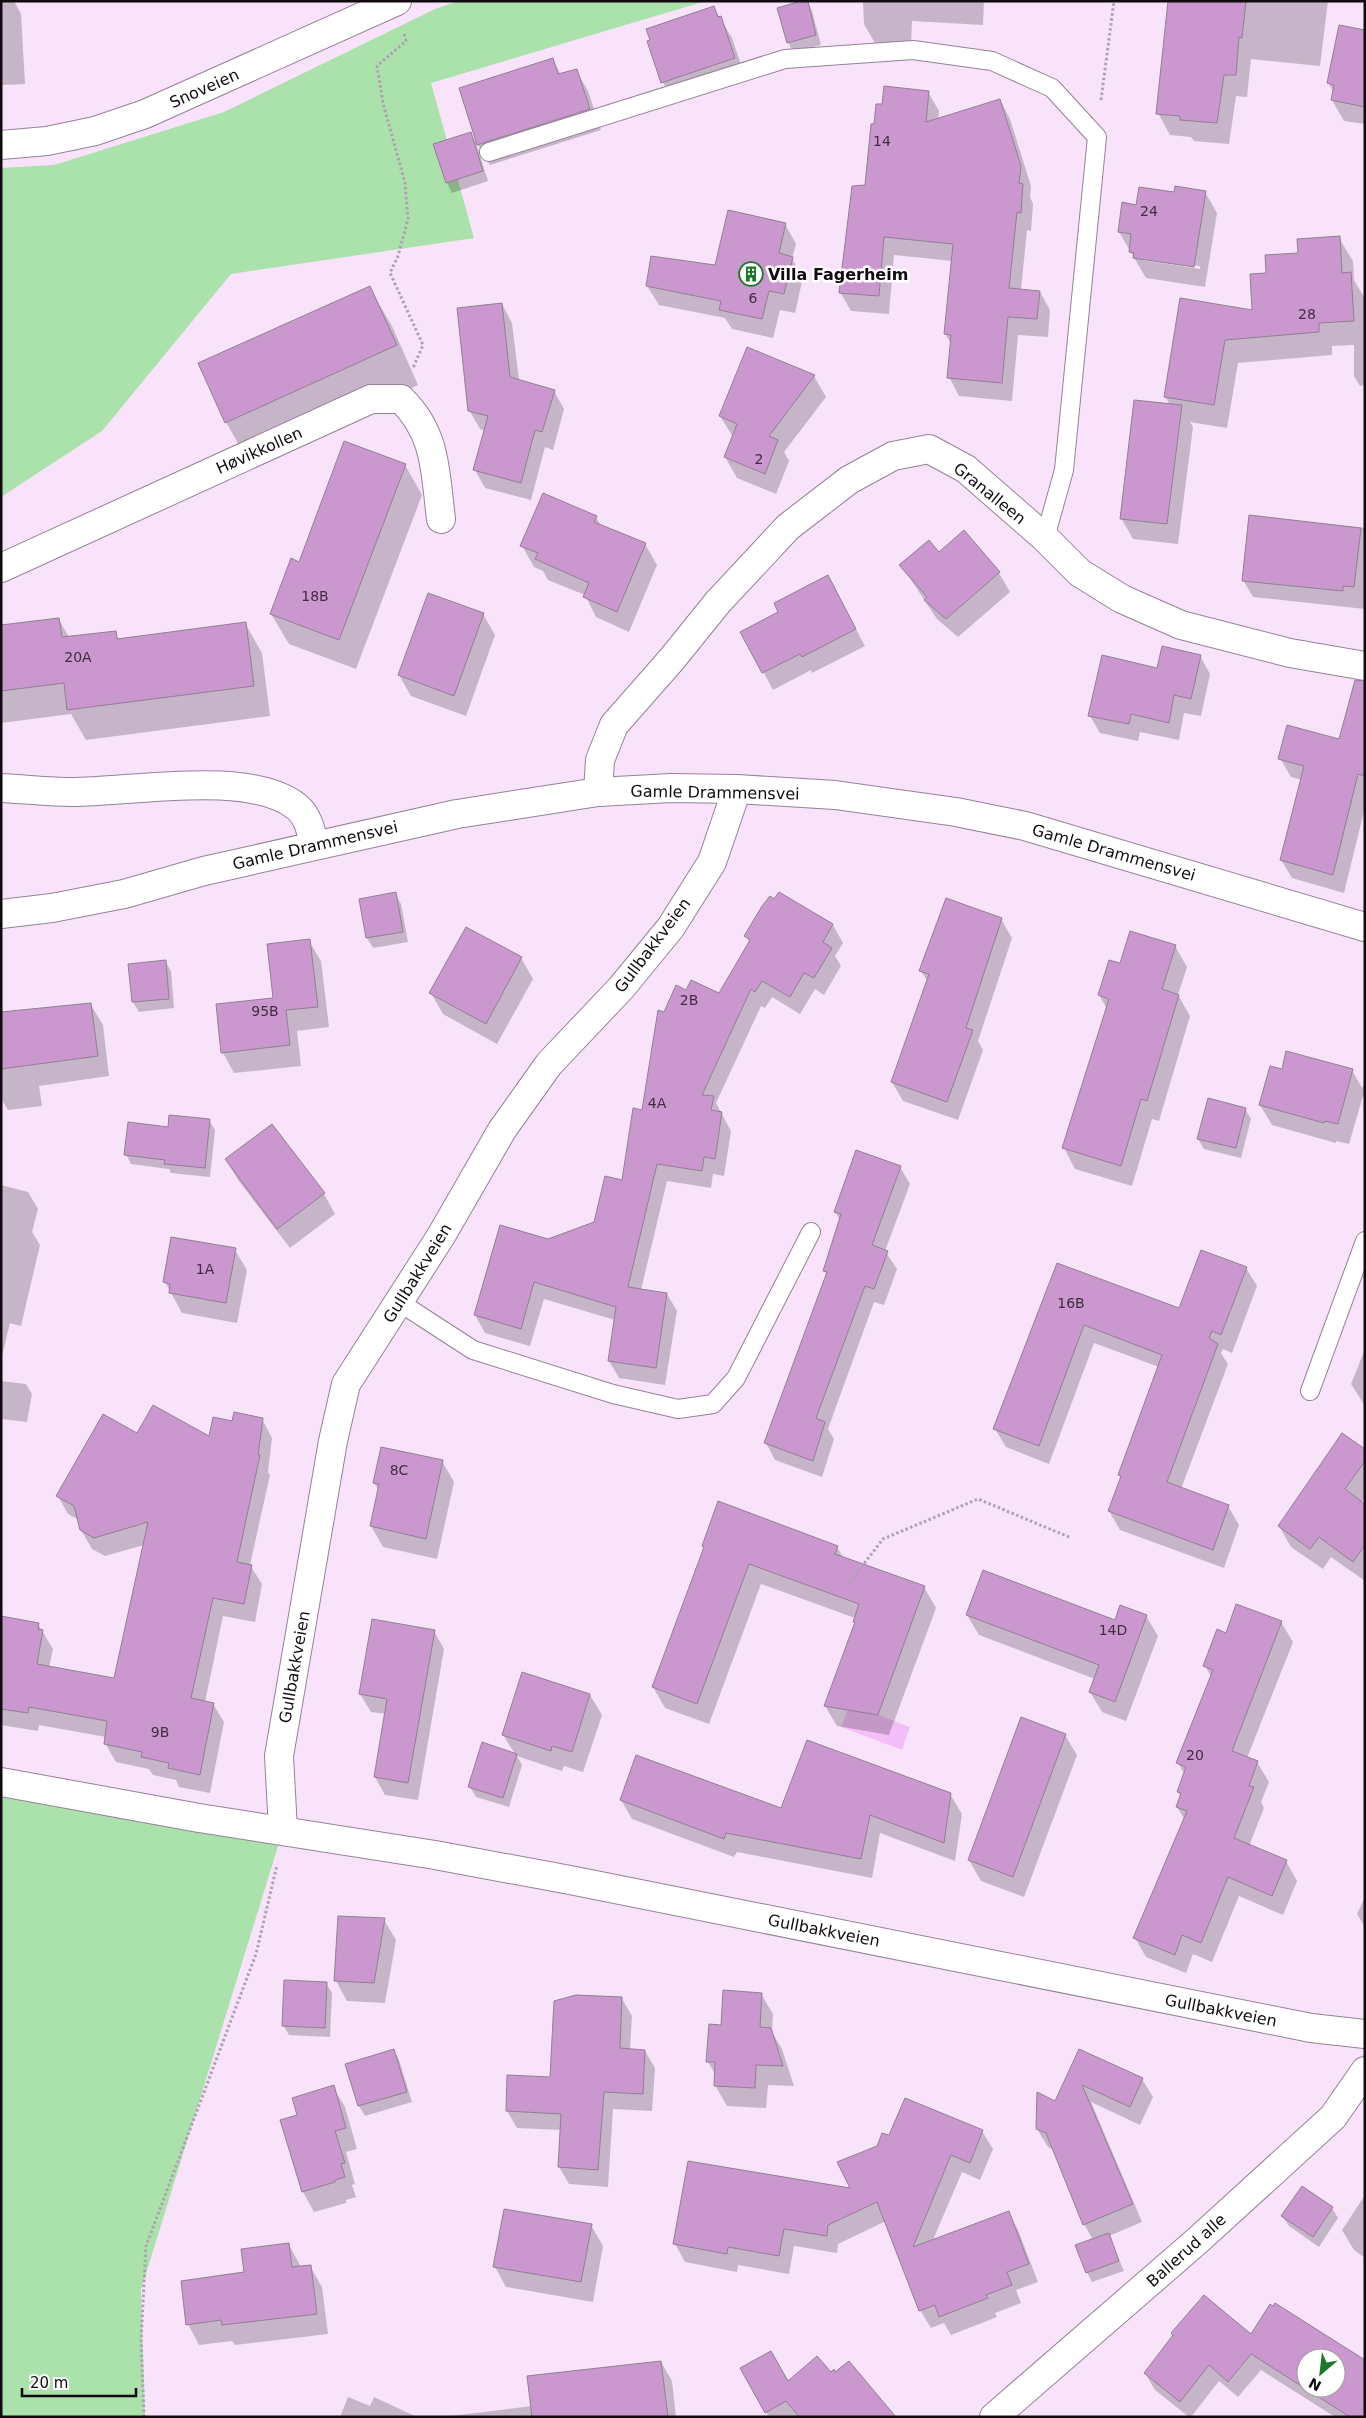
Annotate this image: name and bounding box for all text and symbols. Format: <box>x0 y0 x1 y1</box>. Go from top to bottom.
street label: Snoveien <box>167 65 242 112</box>
house number: 14 <box>873 133 891 149</box>
house number: 24 <box>1140 203 1158 219</box>
building icon: Villa Fagerheim <box>738 261 764 287</box>
place label: Villa Fagerheim <box>768 265 908 284</box>
house number: 6 <box>749 290 758 306</box>
house number: 28 <box>1298 306 1316 322</box>
street label: Høvikkollen <box>213 423 305 478</box>
house number: 2 <box>755 451 763 467</box>
street label: Granalleen <box>950 458 1030 528</box>
house number: 18B <box>301 588 329 604</box>
house number: 20A <box>64 649 92 665</box>
street label: Gamle Drammensvei <box>630 782 800 803</box>
street label: Gamle Drammensvei <box>231 817 400 874</box>
street label: Gamle Drammensvei <box>1030 820 1198 885</box>
street label: Gullbakkveien <box>611 894 694 996</box>
house number: 2B <box>680 992 698 1008</box>
house number: 95B <box>251 1003 279 1019</box>
house number: 4A <box>648 1095 667 1111</box>
street label: Gullbakkveien <box>379 1220 456 1326</box>
house number: 1A <box>196 1261 215 1277</box>
house number: 16B <box>1057 1295 1085 1311</box>
house number: 8C <box>390 1462 409 1478</box>
street label: Gullbakkveien <box>275 1609 314 1725</box>
house number: 14D <box>1099 1622 1127 1638</box>
house number: 9B <box>151 1724 169 1740</box>
house number: 20 <box>1186 1747 1204 1763</box>
street label: Gullbakkveien <box>766 1910 882 1951</box>
street label: Gullbakkveien <box>1163 1990 1279 2031</box>
street label: Ballerud alle <box>1143 2210 1230 2291</box>
north arrow <box>1296 2348 1346 2398</box>
scale bar <box>22 2366 136 2398</box>
text: 20 m <box>30 2374 68 2392</box>
text: N <box>1306 2375 1324 2394</box>

